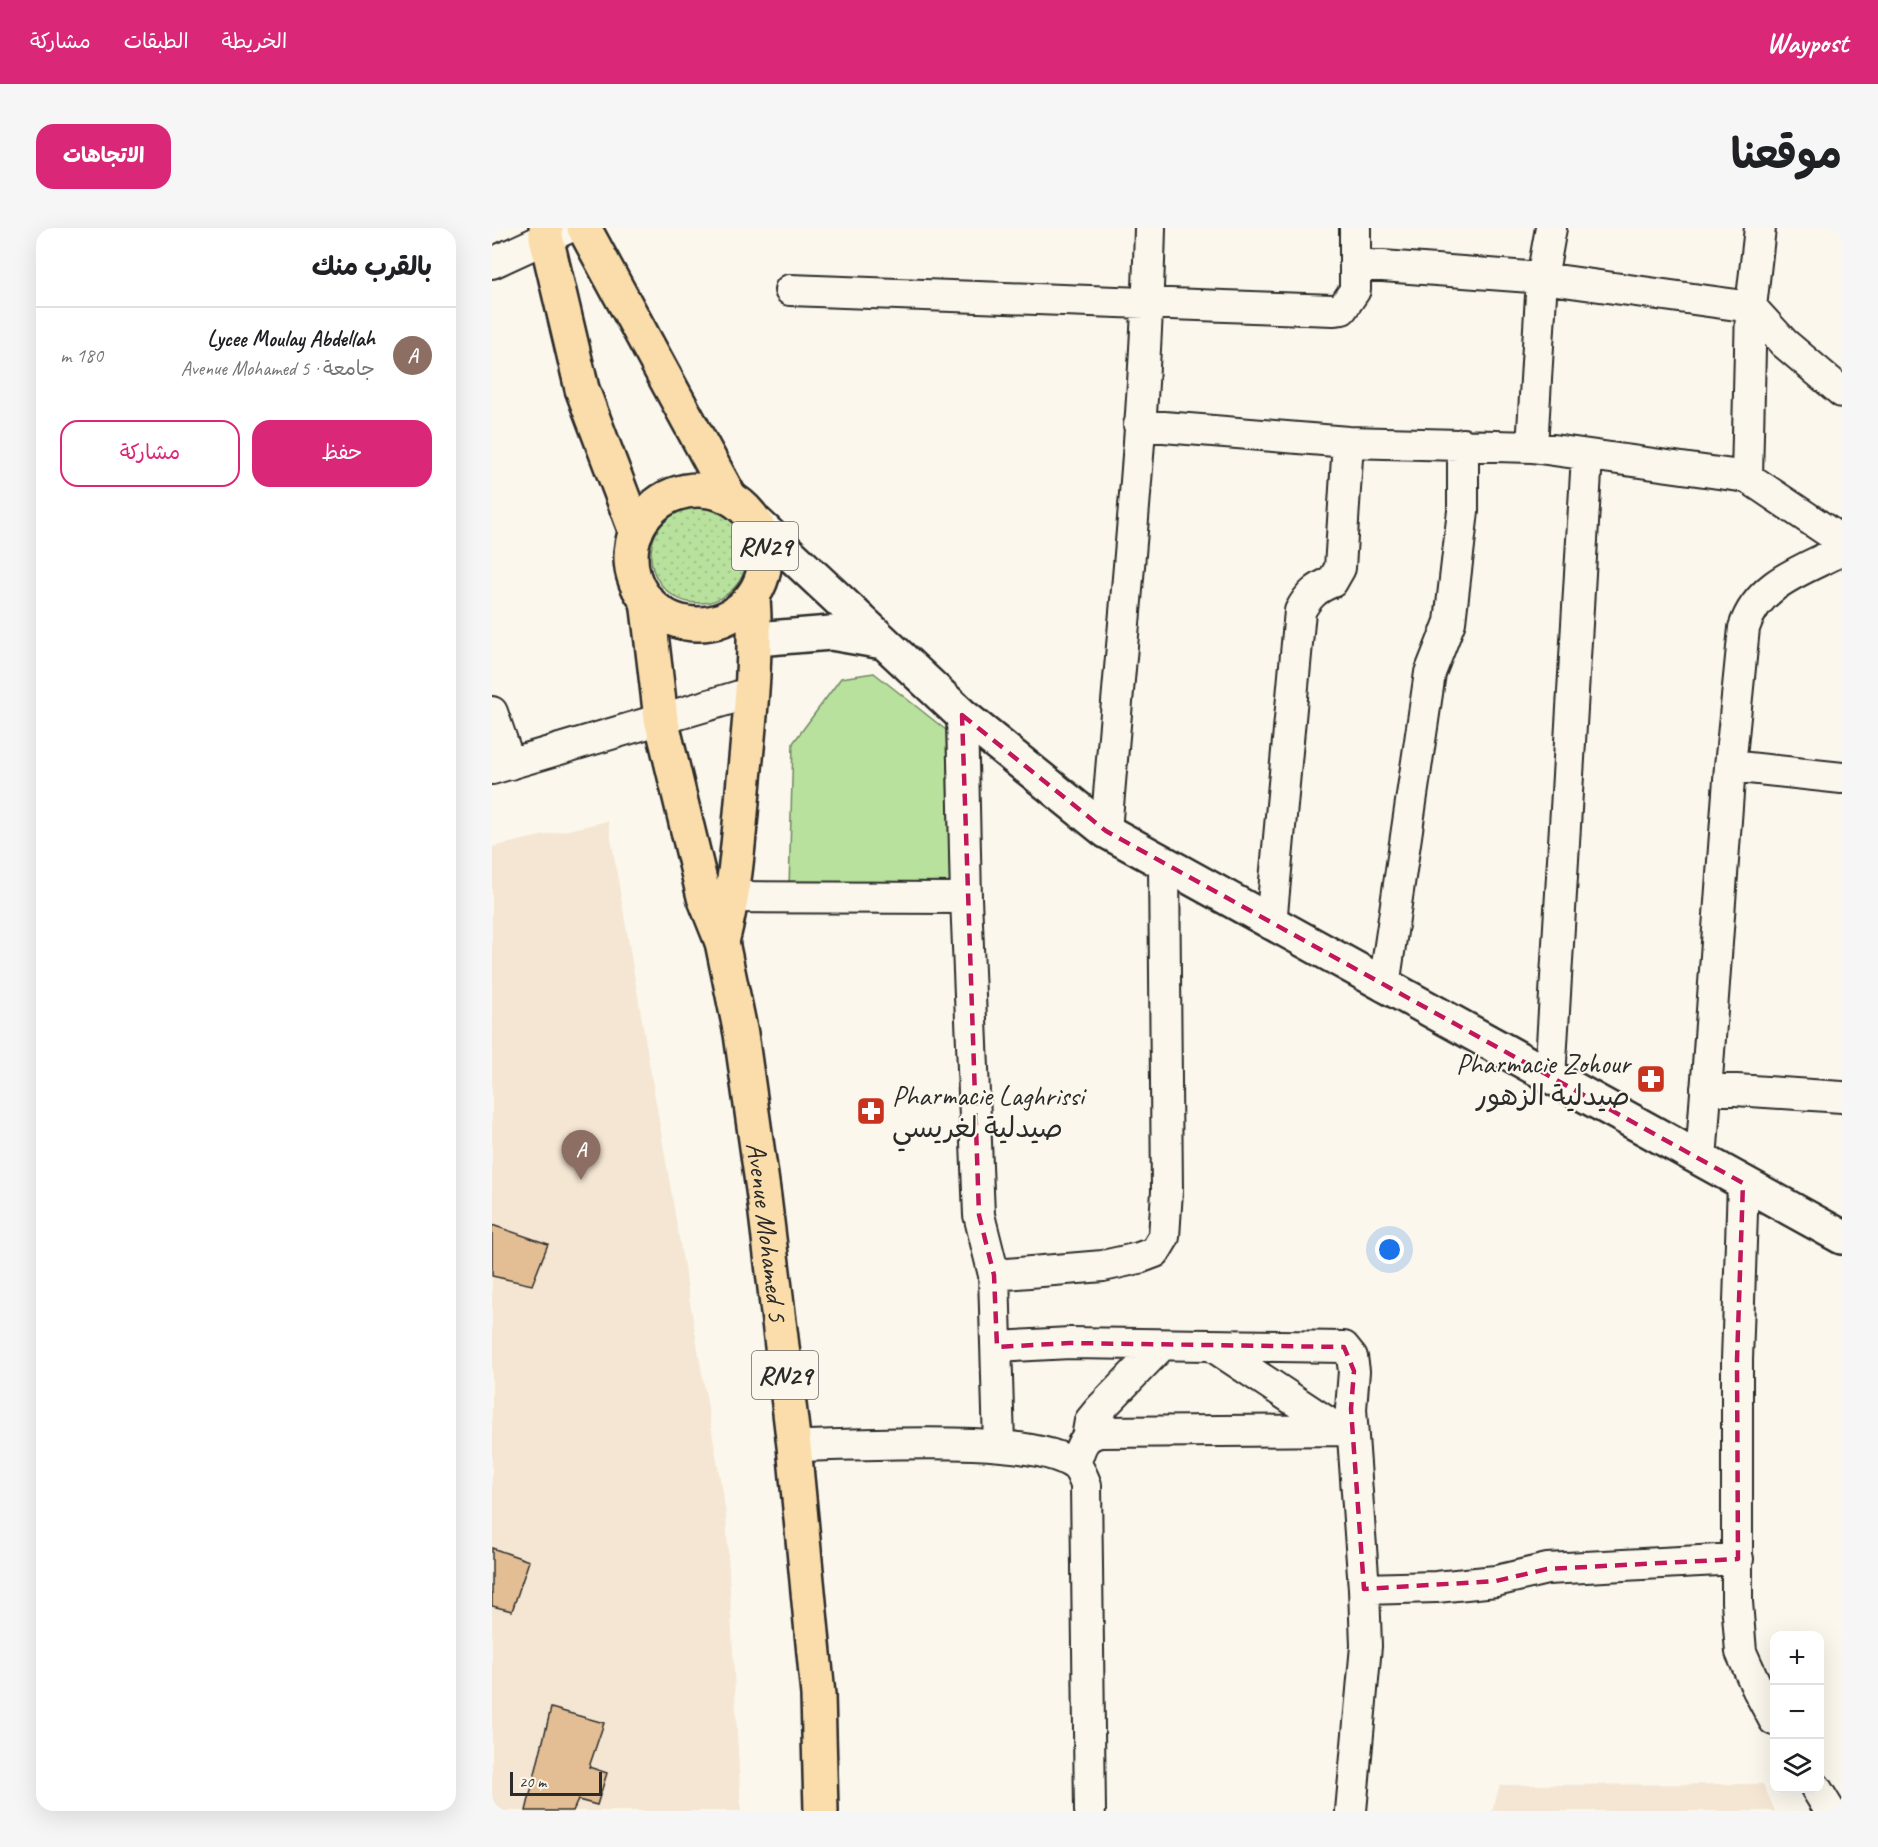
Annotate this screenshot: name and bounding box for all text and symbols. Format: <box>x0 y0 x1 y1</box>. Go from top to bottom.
text: Waypost <box>1767 25 1848 60</box>
text: مشاركة <box>30 28 91 54</box>
text: الطبقات <box>124 28 189 54</box>
text: الخريطة <box>222 28 287 54</box>
button: الاتجاهات <box>36 124 171 189</box>
text: موقعنا <box>1731 128 1842 181</box>
text: بالقرب منك <box>312 250 432 283</box>
text: Lycee Moulay Abdellah <box>207 325 375 353</box>
text: 180 m <box>60 343 103 368</box>
text: A <box>407 343 418 368</box>
text: جامعة · Avenue Mohamed 5 <box>181 356 375 381</box>
button: مشاركة <box>60 420 240 487</box>
button: حفظ <box>252 420 432 487</box>
road number: RN29 <box>732 522 798 570</box>
place label: Pharmacie Zohour صيدلية الزهور <box>1456 1046 1632 1113</box>
pharmacy icon: Pharmacie Zohour صيدلية الزهور <box>1635 1063 1667 1095</box>
place label: Pharmacie Laghrissi صيدلية لغريسي <box>892 1078 1088 1152</box>
pharmacy icon: Pharmacie Laghrissi صيدلية لغريسي <box>855 1095 887 1127</box>
pin: A <box>562 1130 601 1180</box>
street label: Avenue Mohamed 5 <box>739 1140 797 1325</box>
your location <box>1375 1235 1404 1264</box>
road number: RN29 <box>752 1351 818 1399</box>
map controls <box>1770 1631 1824 1793</box>
button: + <box>1770 1631 1824 1685</box>
button: − <box>1770 1685 1824 1739</box>
button: layers <box>1770 1739 1824 1793</box>
scale bar <box>510 1769 602 1796</box>
text: 20 m <box>519 1772 546 1792</box>

